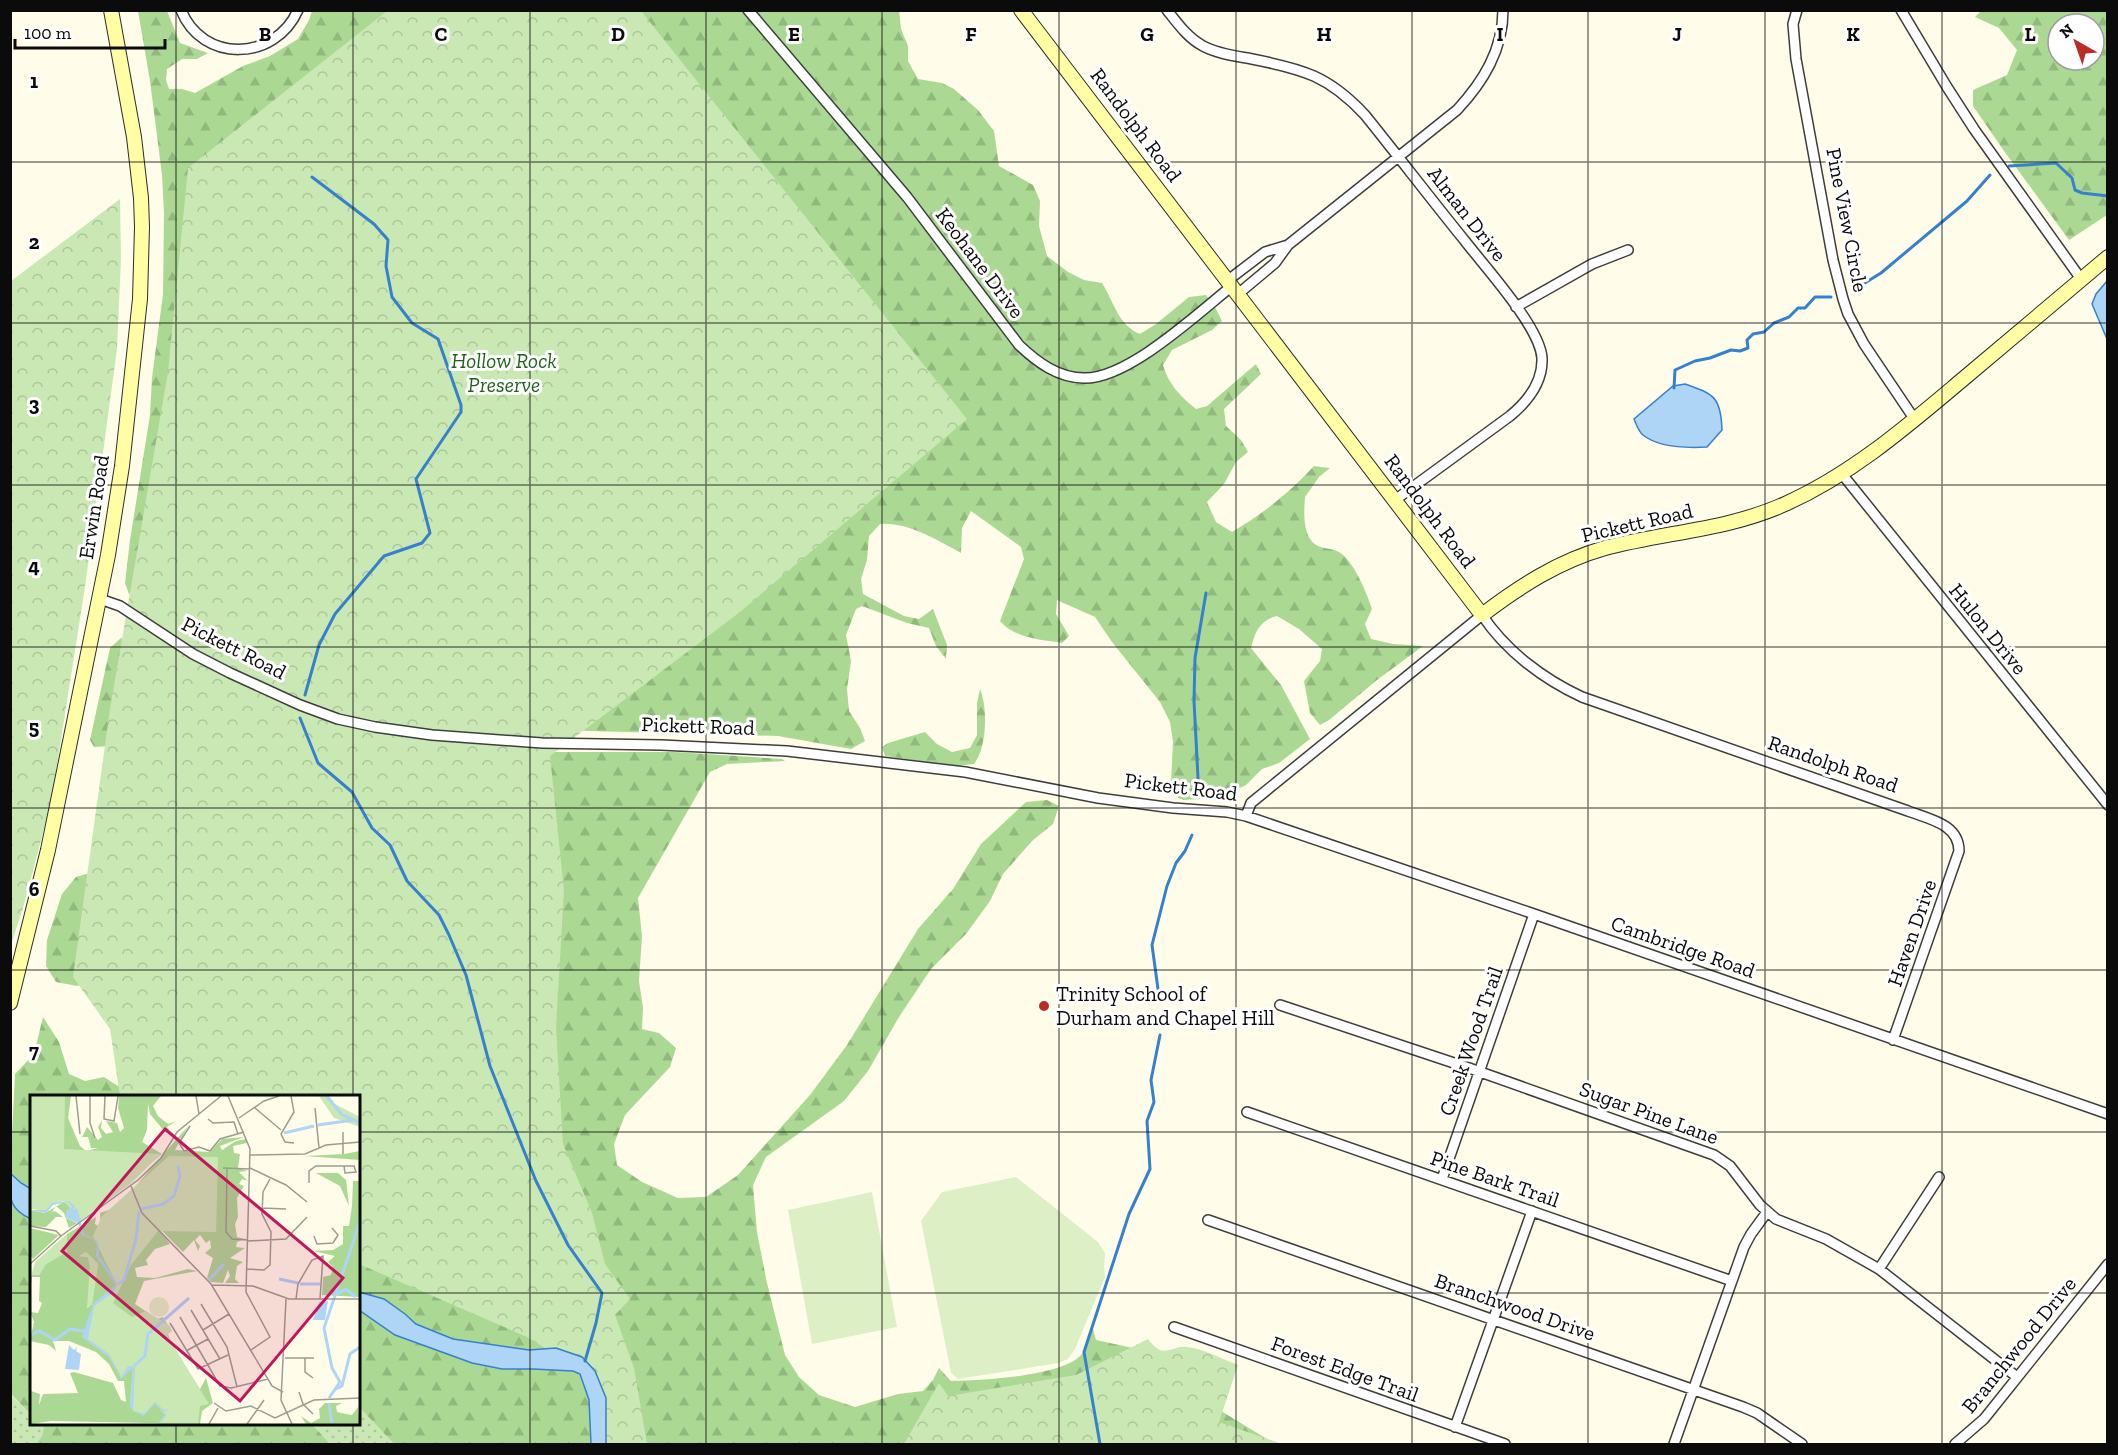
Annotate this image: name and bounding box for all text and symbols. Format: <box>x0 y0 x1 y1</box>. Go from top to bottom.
scale bar <box>15 12 165 50</box>
north arrow <box>2046 12 2106 72</box>
text: N <box>2056 20 2077 42</box>
text: 100 m <box>24 22 72 44</box>
text: B <box>259 22 271 46</box>
text: C <box>435 22 448 46</box>
text: D <box>611 22 625 46</box>
text: E <box>788 22 800 46</box>
text: F <box>965 22 977 46</box>
text: G <box>1140 22 1154 46</box>
text: H <box>1316 22 1332 46</box>
text: I <box>1496 22 1504 46</box>
text: J <box>1672 22 1682 46</box>
text: K <box>1846 22 1860 46</box>
text: L <box>2024 22 2036 46</box>
street label: Randolph Road <box>1085 63 1188 187</box>
text: 1 <box>30 69 38 93</box>
street label: Pine View Circle <box>1821 146 1874 294</box>
street label: Alman Drive <box>1423 161 1512 266</box>
street label: Keohane Drive <box>931 203 1030 323</box>
text: 2 <box>29 230 40 254</box>
park label: Hollow Rock Preserve <box>451 348 557 397</box>
text: 3 <box>29 392 40 416</box>
street label: Randolph Road <box>1379 449 1482 573</box>
street label: Erwin Road <box>73 453 114 561</box>
street label: Pickett Road <box>1579 497 1695 547</box>
text: 4 <box>28 554 40 578</box>
street label: Hulon Drive <box>1944 578 2033 679</box>
street label: Pickett Road <box>178 611 291 685</box>
street label: Pickett Road <box>641 711 756 740</box>
text: 5 <box>29 715 39 739</box>
street label: Randolph Road <box>1765 730 1902 798</box>
street label: Pickett Road <box>1123 767 1239 806</box>
street label: Haven Drive <box>1882 876 1942 990</box>
text: 6 <box>29 877 40 901</box>
street label: Cambridge Road <box>1608 910 1759 983</box>
street label: Creek Wood Trail <box>1433 962 1508 1119</box>
place label: Trinity School of Durham and Chapel Hill <box>1056 981 1275 1030</box>
marker: Trinity School of Durham and Chapel Hill <box>1037 999 1051 1013</box>
text: 7 <box>29 1039 39 1063</box>
street label: Sugar Pine Lane <box>1576 1076 1722 1149</box>
inset map <box>30 1095 360 1425</box>
street label: Pine Bark Trail <box>1427 1145 1563 1212</box>
street label: Branchwood Drive <box>1432 1267 1599 1346</box>
street label: Branchwood Drive <box>1956 1271 2081 1418</box>
street label: Forest Edge Trail <box>1268 1330 1423 1407</box>

